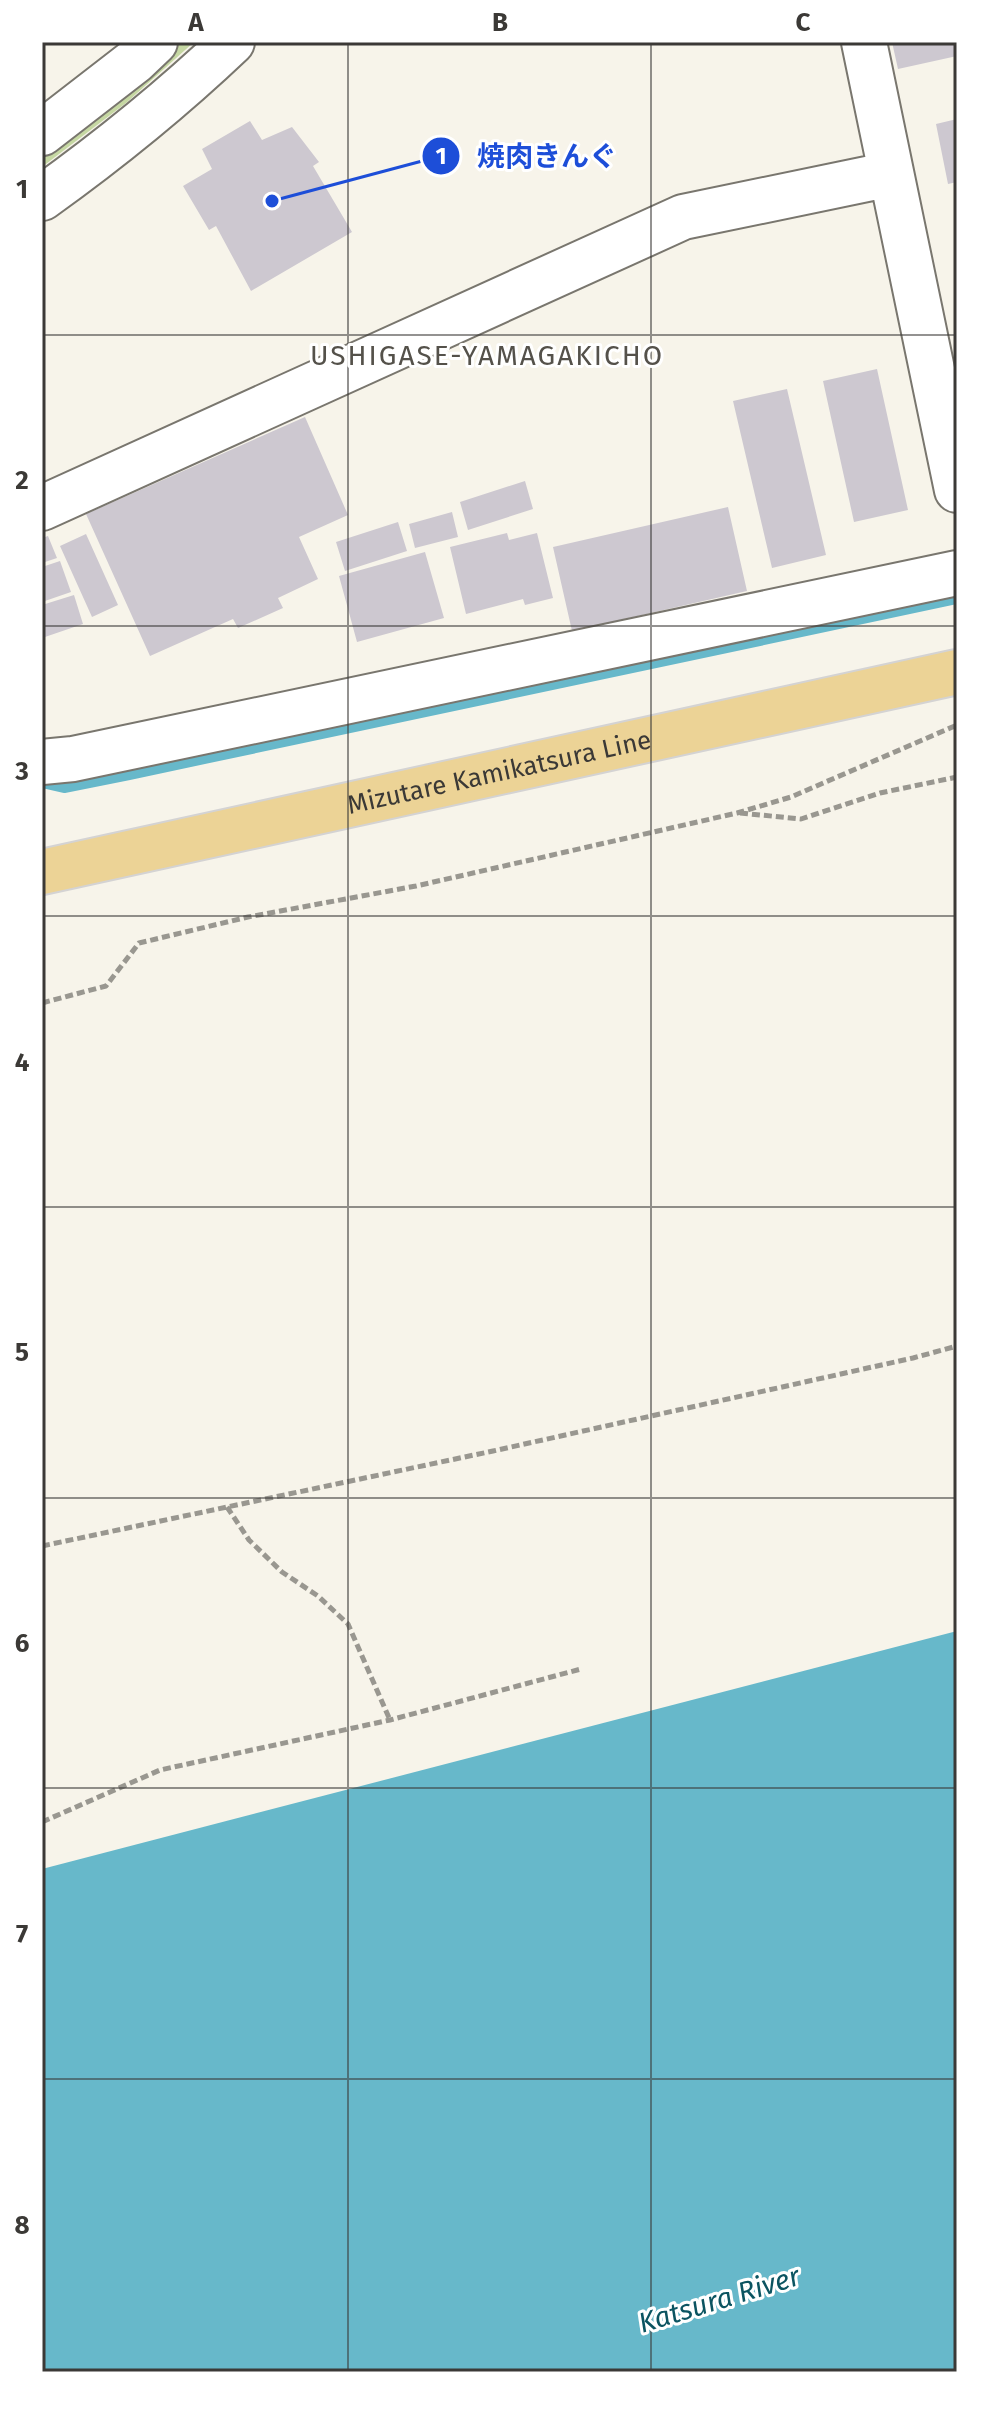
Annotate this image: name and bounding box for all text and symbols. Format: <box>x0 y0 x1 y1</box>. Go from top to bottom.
text: A <box>187 7 204 38</box>
text: B <box>492 7 508 38</box>
text: C <box>796 7 811 38</box>
callout: 焼肉きんぐ <box>421 130 633 182</box>
text: 焼肉きんぐ <box>477 140 617 173</box>
text: 1 <box>435 142 447 170</box>
text: 1 <box>16 174 28 205</box>
district label: USHIGASE-YAMAGAKICHO <box>310 339 664 372</box>
text: 2 <box>15 465 29 496</box>
street label: Mizutare Kamikatsura Line <box>345 724 654 821</box>
text: 3 <box>14 756 29 787</box>
text: 4 <box>15 1047 30 1078</box>
text: 5 <box>15 1337 29 1368</box>
text: 6 <box>15 1628 30 1659</box>
text: 7 <box>16 1919 28 1950</box>
text: 8 <box>14 2210 30 2241</box>
water label: Katsura River <box>634 2259 805 2340</box>

